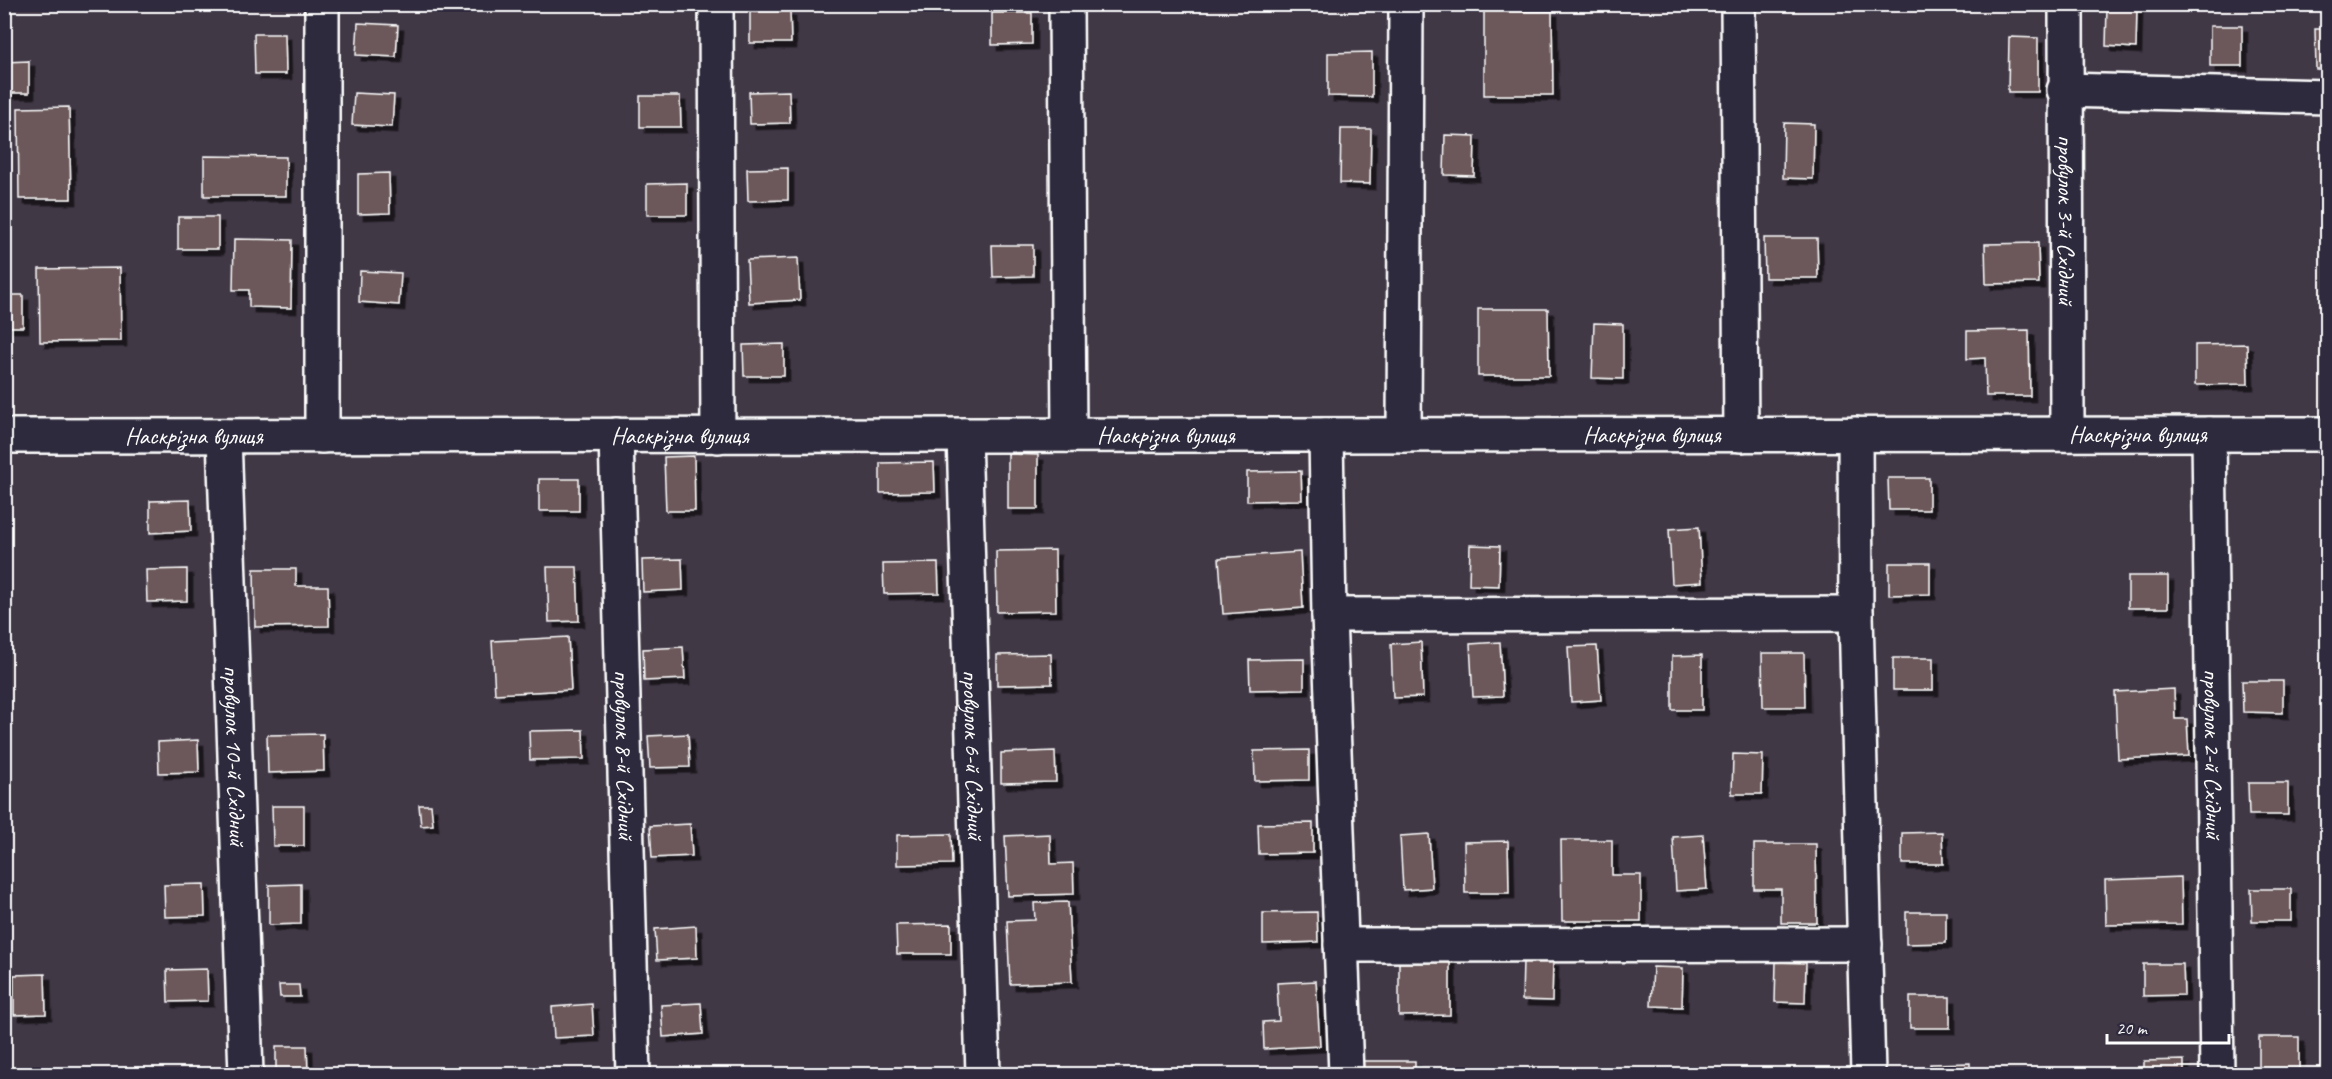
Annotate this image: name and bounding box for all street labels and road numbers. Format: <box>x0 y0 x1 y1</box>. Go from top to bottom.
street label: провулок 3-й Східний <box>2051 135 2082 307</box>
street label: Наскрізна вулиця <box>2069 419 2208 450</box>
street label: Наскрізна вулиця <box>611 420 750 451</box>
street label: Наскрізна вулиця <box>1097 420 1236 451</box>
street label: Наскрізна вулиця <box>1583 420 1722 451</box>
street label: Наскрізна вулиця <box>125 421 264 452</box>
street label: провулок 10-й Східний <box>217 665 253 849</box>
street label: провулок 8-й Східний <box>607 669 642 842</box>
street label: провулок 6-й Східний <box>956 669 991 842</box>
street label: провулок 2-й Східний <box>2197 669 2229 841</box>

